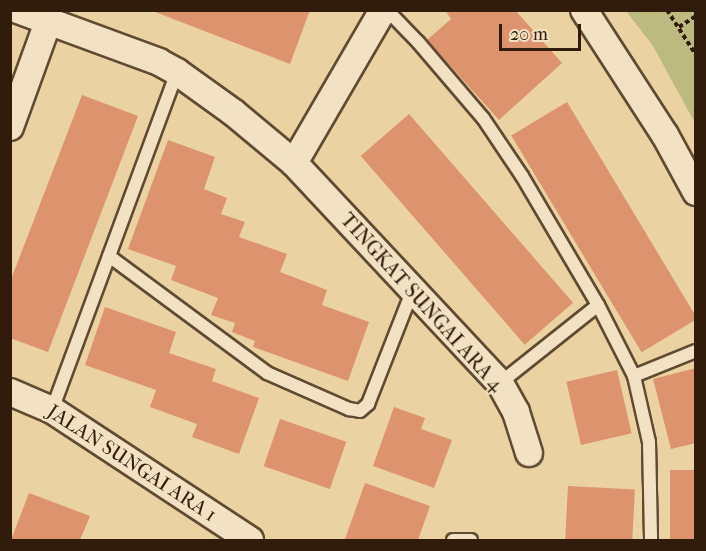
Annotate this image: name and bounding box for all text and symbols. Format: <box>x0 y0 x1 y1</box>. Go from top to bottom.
scale bar <box>502 12 584 50</box>
text: 20 m <box>510 24 548 45</box>
street label: TINGKAT SUNGAI ARA 4 <box>336 208 508 396</box>
street label: JALAN SUNGAI ARA 1 <box>43 399 221 527</box>

